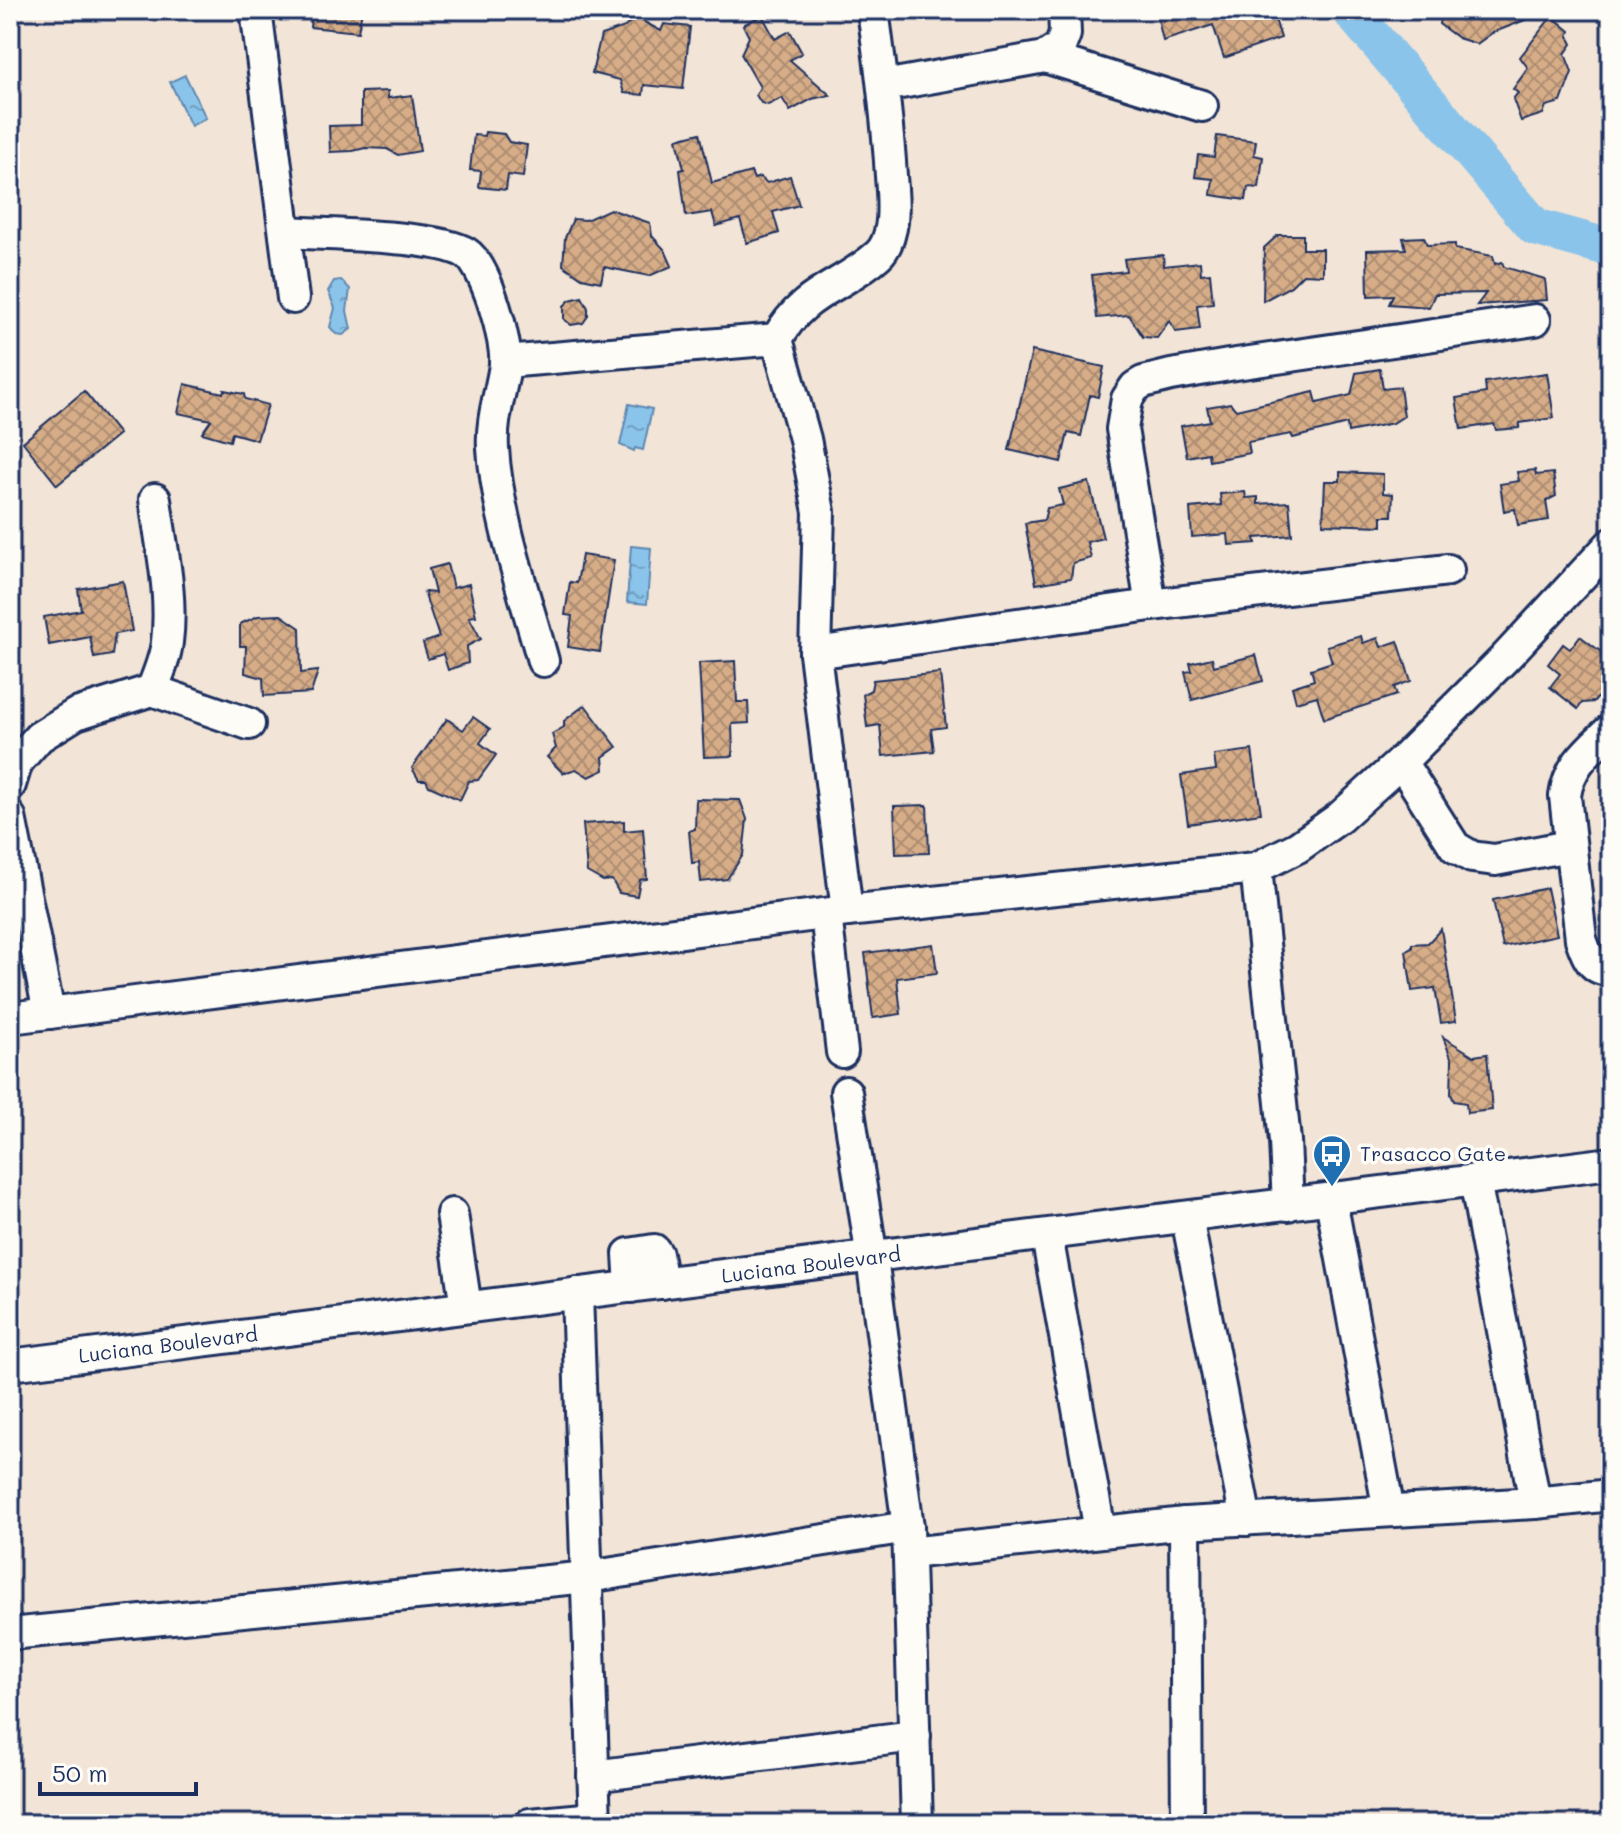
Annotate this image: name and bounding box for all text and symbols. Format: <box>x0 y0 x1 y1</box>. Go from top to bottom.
bus stop icon: Trasacco Gate <box>1311 1133 1353 1188</box>
place label: Trasacco Gate <box>1360 1140 1506 1166</box>
street label: Luciana Boulevard <box>720 1240 902 1288</box>
street label: Luciana Boulevard <box>77 1320 259 1368</box>
scale bar <box>40 1746 196 1796</box>
text: 50 m <box>52 1757 108 1788</box>

